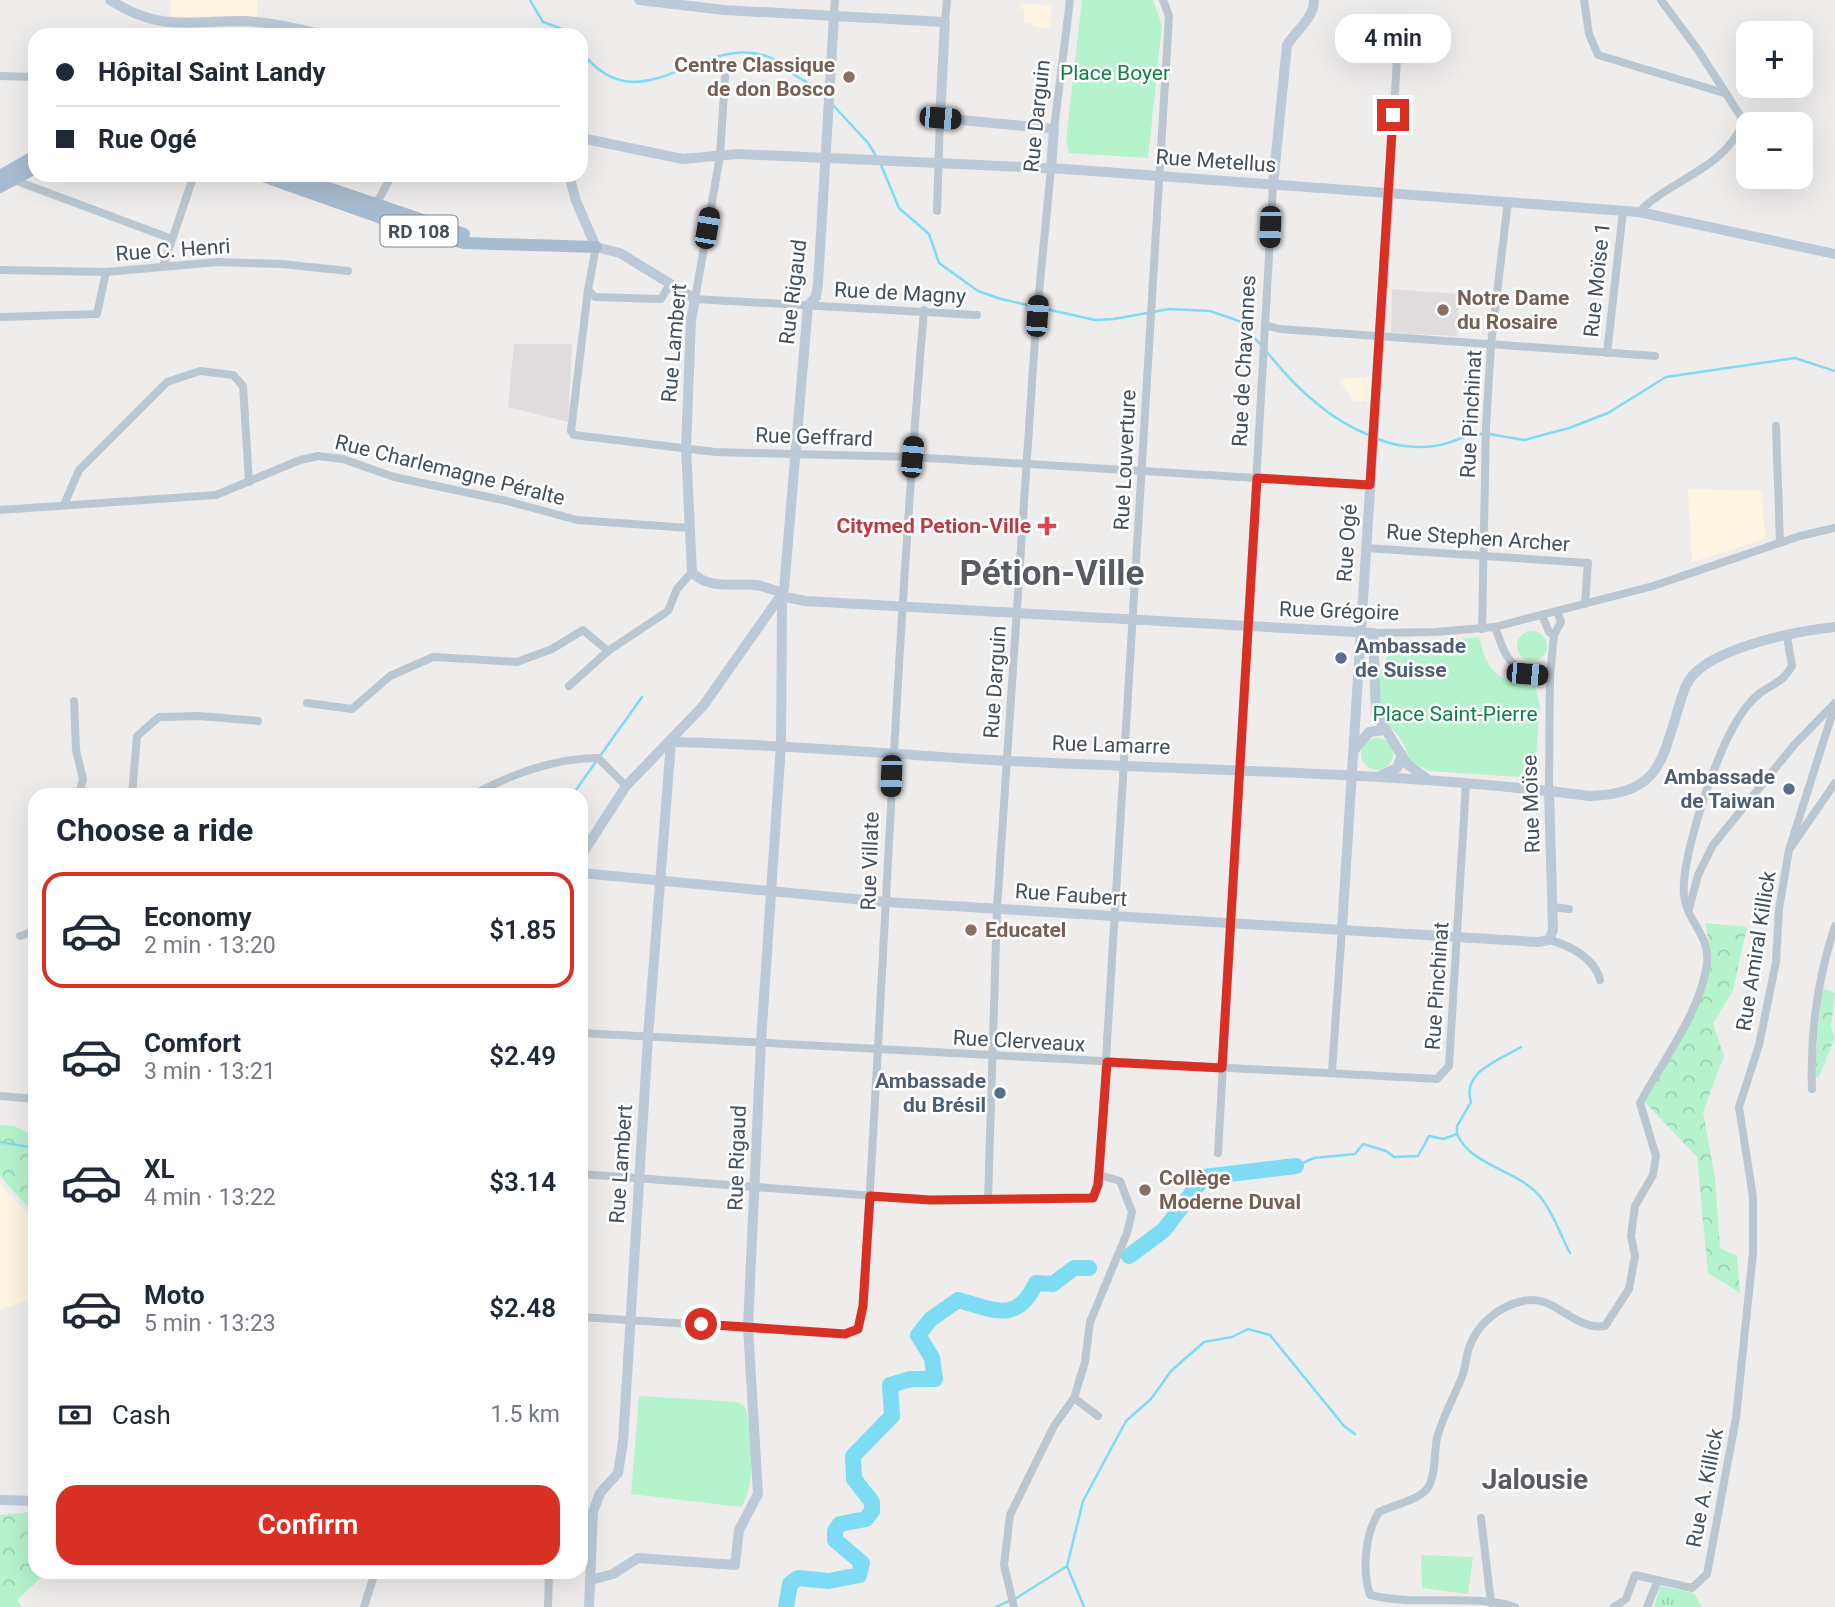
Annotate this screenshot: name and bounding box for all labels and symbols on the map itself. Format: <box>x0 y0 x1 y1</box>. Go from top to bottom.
callout: 4 min <box>1335 13 1451 62</box>
place label: Centre Classique de don Bosco <box>674 53 835 101</box>
street label: Rue Darguin <box>1019 59 1055 173</box>
park label: Place Boyer <box>1060 61 1170 85</box>
marker: Centre Classique de don Bosco <box>841 69 857 85</box>
route end <box>1377 99 1409 131</box>
car <box>919 106 962 130</box>
street label: Rue Metellus <box>1155 145 1277 177</box>
car <box>694 205 721 251</box>
car <box>1259 206 1282 248</box>
road number: RD 108 <box>380 216 458 246</box>
street label: Rue Moïse 1 <box>1579 221 1615 339</box>
street label: Rue C. Henri <box>115 234 231 266</box>
street label: Rue Rigaud <box>775 238 811 346</box>
street label: Rue de Chavannes <box>1228 274 1260 448</box>
street label: Rue de Magny <box>833 278 967 308</box>
street label: Rue Lambert <box>657 282 691 404</box>
place label: Notre Dame du Rosaire <box>1457 286 1569 334</box>
car <box>1026 294 1049 338</box>
marker: Notre Dame du Rosaire <box>1435 302 1451 318</box>
street label: Rue Pinchinat <box>1456 349 1486 479</box>
street label: Rue Louverture <box>1109 389 1141 531</box>
street label: Rue Geffrard <box>755 423 873 451</box>
street label: Rue Charlemagne Péralte <box>333 430 567 510</box>
car <box>900 435 925 479</box>
street label: Rue Ogé <box>1332 503 1362 583</box>
place label: Citymed Petion-Ville <box>836 514 1031 538</box>
marker: Citymed Petion-Ville <box>1037 516 1057 536</box>
street label: Rue Stephen Archer <box>1385 520 1571 556</box>
district label: Pétion-Ville <box>959 553 1145 594</box>
street label: Rue Grégoire <box>1279 597 1399 625</box>
street label: Rue Darguin <box>979 625 1011 739</box>
place label: Ambassade de Suisse <box>1355 634 1466 682</box>
marker: Ambassade de Suisse <box>1333 650 1349 666</box>
car <box>1506 662 1549 686</box>
park label: Place Saint-Pierre <box>1372 702 1538 726</box>
street label: Rue Lamarre <box>1051 731 1171 759</box>
street label: Rue Moïse <box>1517 754 1545 854</box>
car <box>880 755 903 797</box>
place label: Ambassade de Taiwan <box>1664 765 1775 813</box>
marker: Ambassade de Taiwan <box>1781 781 1797 797</box>
street label: Rue Villate <box>856 811 884 911</box>
street label: Rue Amiral Killick <box>1731 869 1781 1033</box>
street label: Rue Faubert <box>1014 879 1128 911</box>
place label: Educatel <box>985 918 1066 942</box>
street label: Rue Pinchinat <box>1421 921 1453 1051</box>
marker: Educatel <box>963 922 979 938</box>
street label: Rue Clerveaux <box>952 1026 1086 1056</box>
place label: Ambassade du Brésil <box>875 1069 986 1117</box>
marker: Ambassade du Brésil <box>992 1085 1008 1101</box>
street label: Rue Lambert <box>605 1103 637 1224</box>
street label: Rue Rigaud <box>723 1105 751 1211</box>
place label: Collège Moderne Duval <box>1159 1166 1301 1214</box>
marker: Collège Moderne Duval <box>1137 1182 1153 1198</box>
route start <box>685 1308 717 1340</box>
street label: Rue A. Killick <box>1682 1426 1728 1549</box>
district label: Jalousie <box>1482 1463 1588 1496</box>

